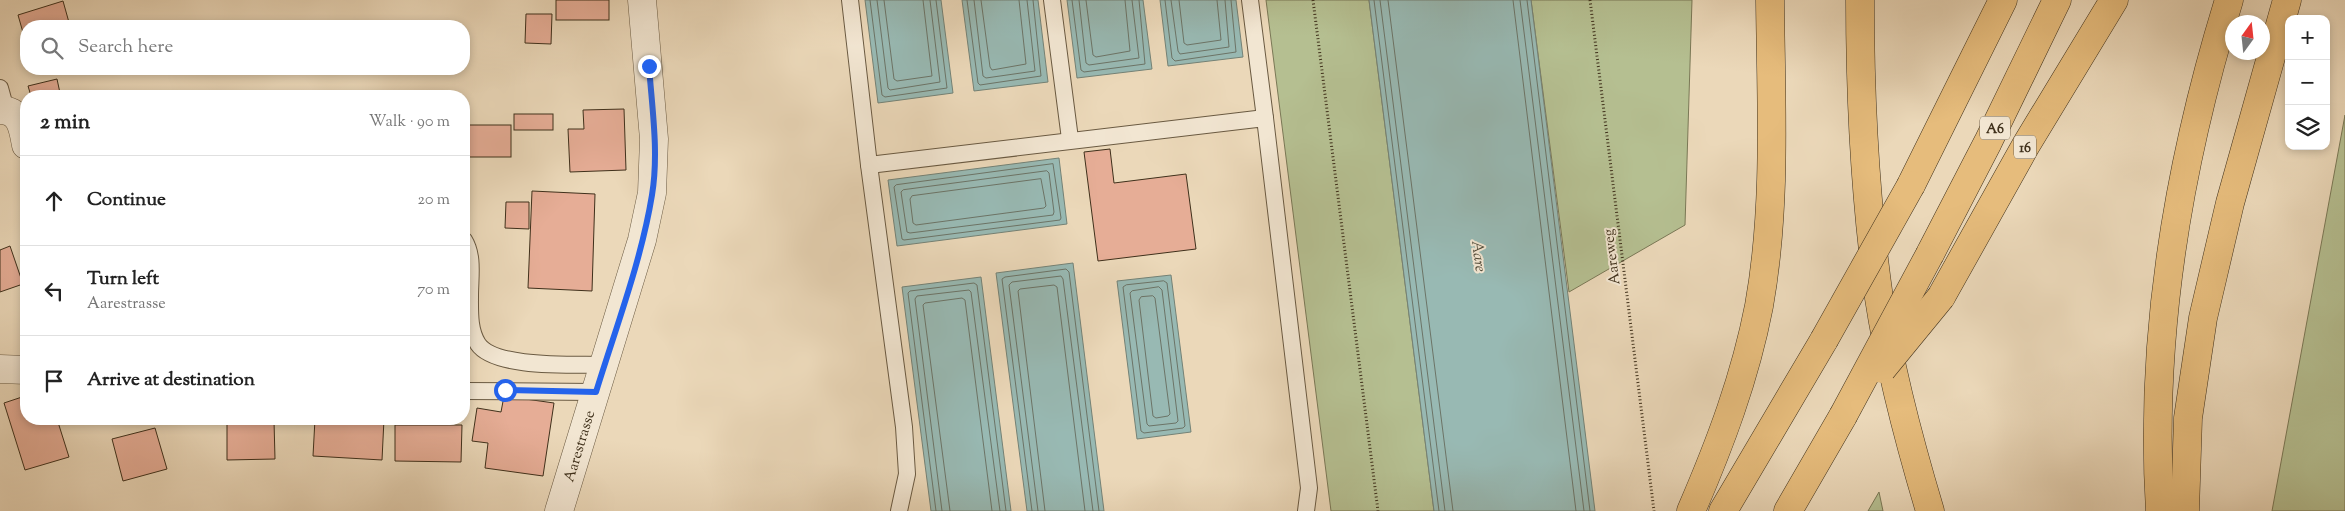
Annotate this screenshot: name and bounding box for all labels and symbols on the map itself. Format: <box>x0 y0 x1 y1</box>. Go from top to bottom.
north arrow <box>2225 15 2270 60</box>
route end <box>638 55 661 78</box>
road number: A6 <box>1980 116 2010 140</box>
road number: 16 <box>2014 136 2036 158</box>
street label: Aareweg <box>1599 228 1626 286</box>
water label: Aare <box>1464 239 1491 273</box>
route start <box>494 379 517 402</box>
street label: Aarestrasse <box>559 408 601 485</box>

